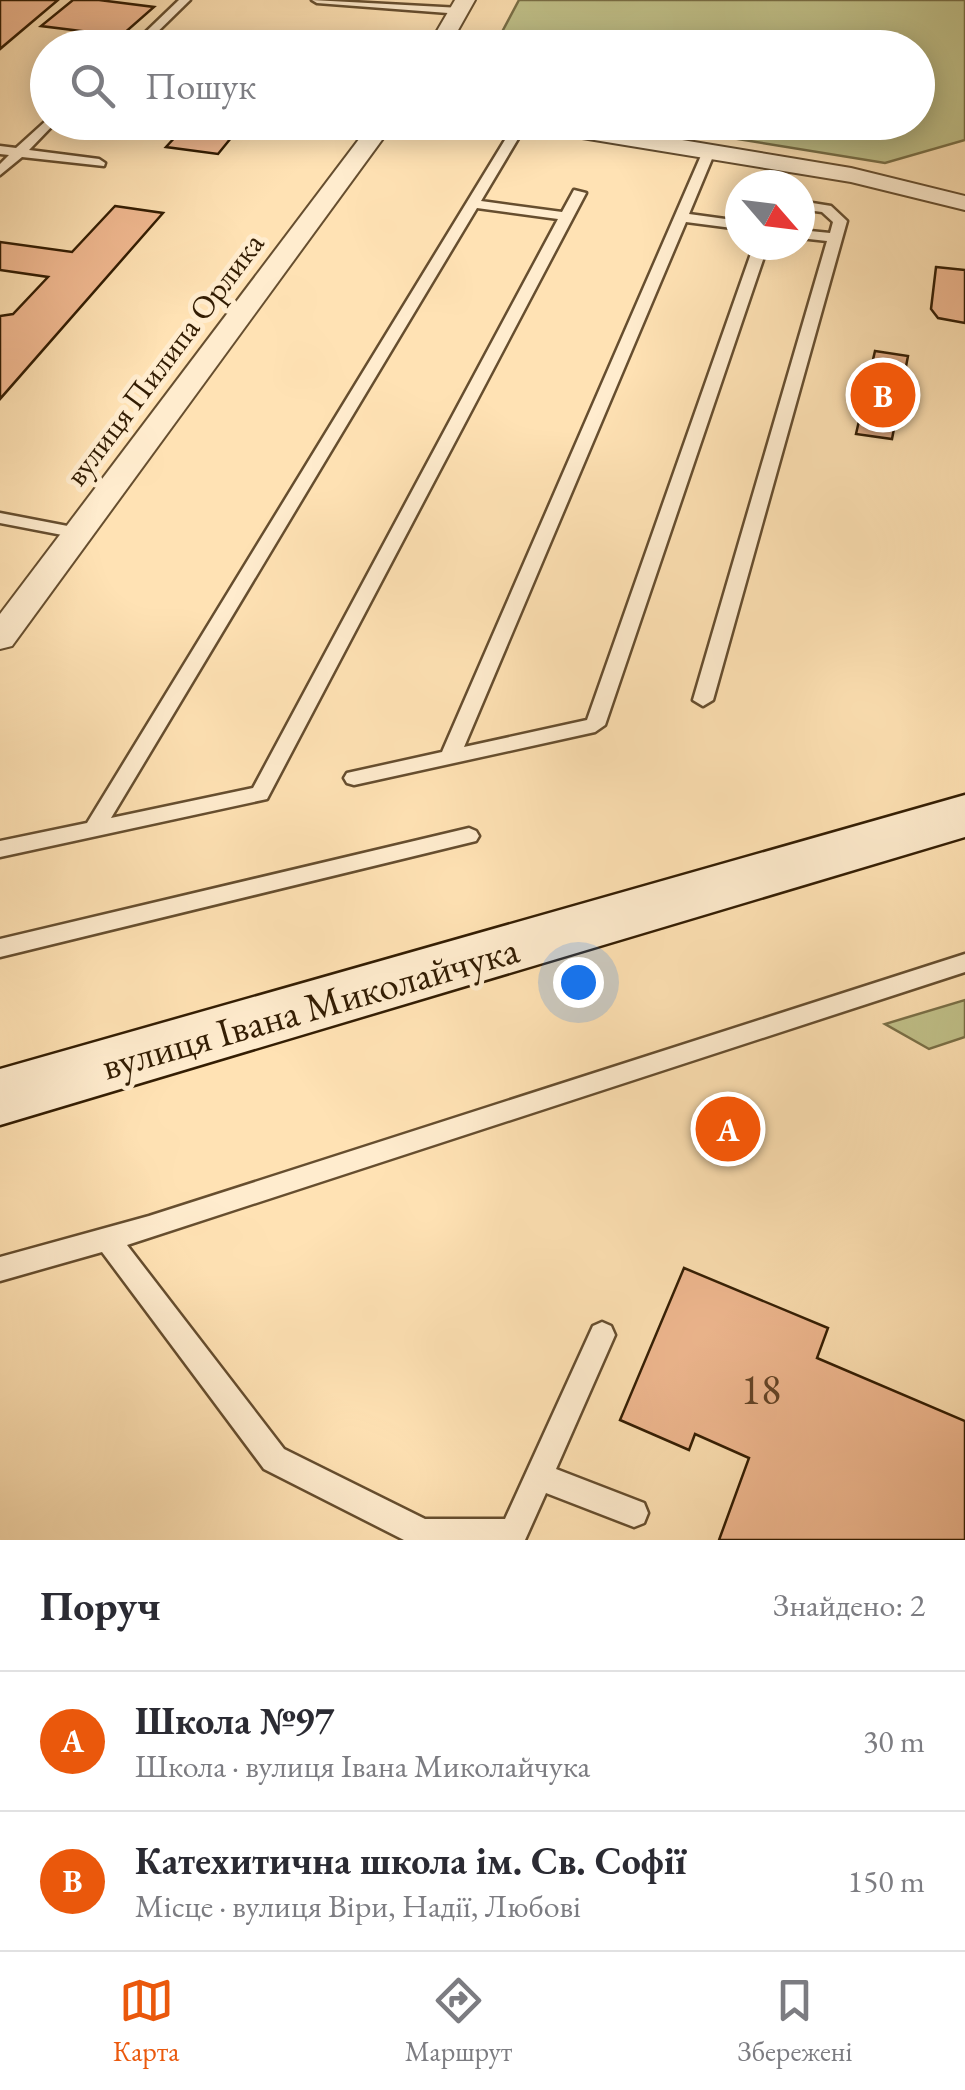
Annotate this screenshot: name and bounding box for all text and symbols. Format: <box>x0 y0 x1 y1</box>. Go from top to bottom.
search box <box>30 30 935 140</box>
icon: search <box>65 58 120 113</box>
text: Пошук <box>145 61 256 110</box>
north arrow <box>725 170 815 260</box>
street label: вулиця Пилипа Орлика <box>55 224 273 494</box>
pin: B <box>850 358 916 432</box>
street label: вулиця Івана Миколайчука <box>95 923 525 1091</box>
your location <box>553 957 604 1008</box>
pin: A <box>696 1092 760 1166</box>
house number: 18 <box>741 1362 781 1417</box>
text: Поруч <box>40 1578 161 1633</box>
text: Знайдено: 2 <box>773 1584 925 1626</box>
text: Школа №97 <box>135 1696 334 1745</box>
text: A <box>61 1720 84 1762</box>
text: 30 m <box>863 1720 925 1762</box>
text: Школа · вулиця Івана Миколайчука <box>135 1745 590 1787</box>
text: Катехитична школа ім. Св. Софії <box>135 1836 686 1885</box>
text: B <box>62 1860 83 1902</box>
text: 150 m <box>848 1860 925 1902</box>
text: Місце · вулиця Віри, Надії, Любові <box>135 1885 581 1927</box>
tab: Карта <box>113 1973 180 2069</box>
tab: Маршрут <box>405 1973 512 2069</box>
tab: Збережені <box>737 1973 852 2069</box>

